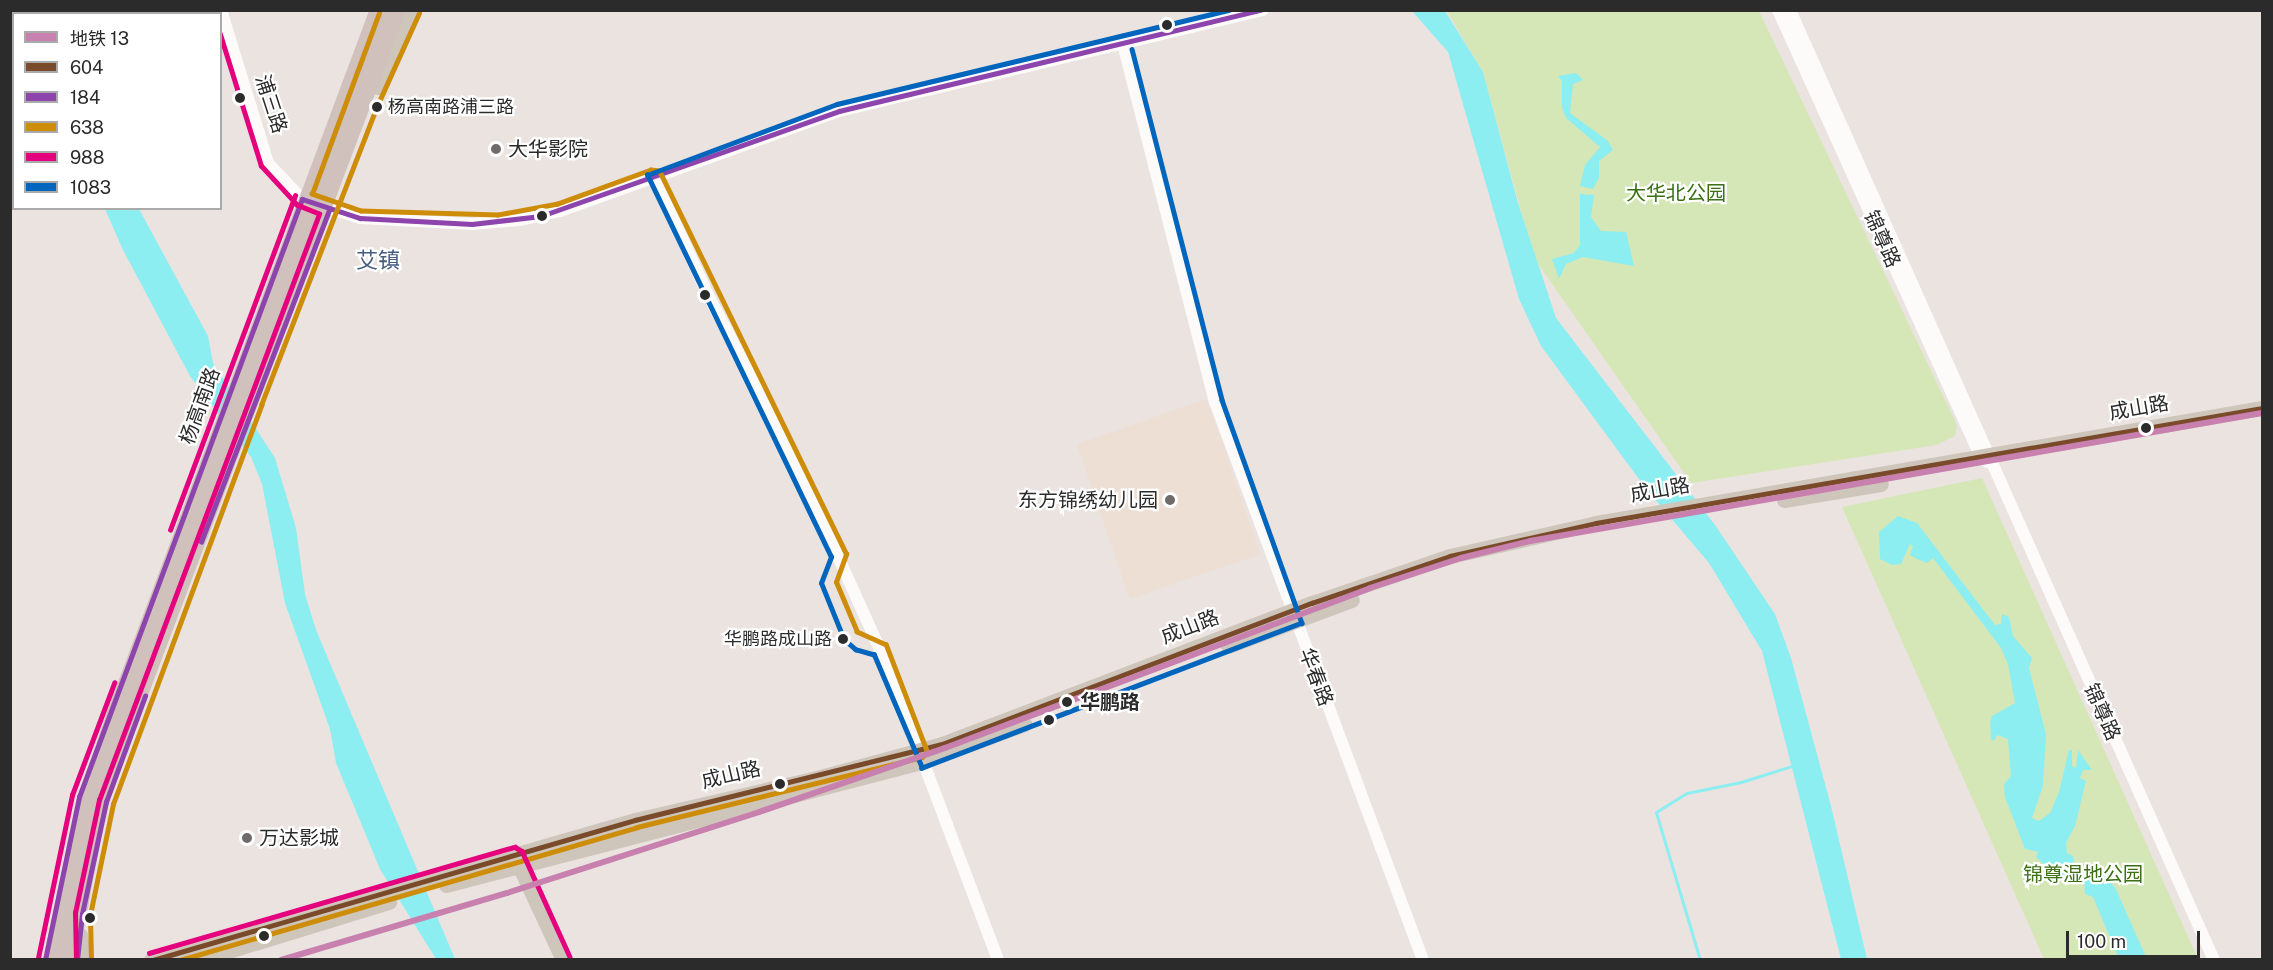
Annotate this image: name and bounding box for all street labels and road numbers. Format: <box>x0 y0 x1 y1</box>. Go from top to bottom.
street label: 浦三路 <box>250 72 292 136</box>
street label: 锦尊路 <box>1859 207 1905 271</box>
street label: 杨高南路 <box>175 364 225 448</box>
street label: 成山路 <box>2107 391 2171 425</box>
street label: 成山路 <box>1628 473 1692 507</box>
street label: 成山路 <box>1158 605 1222 649</box>
street label: 华春路 <box>1294 645 1338 709</box>
street label: 锦尊路 <box>2079 680 2125 744</box>
street label: 成山路 <box>699 757 763 793</box>

